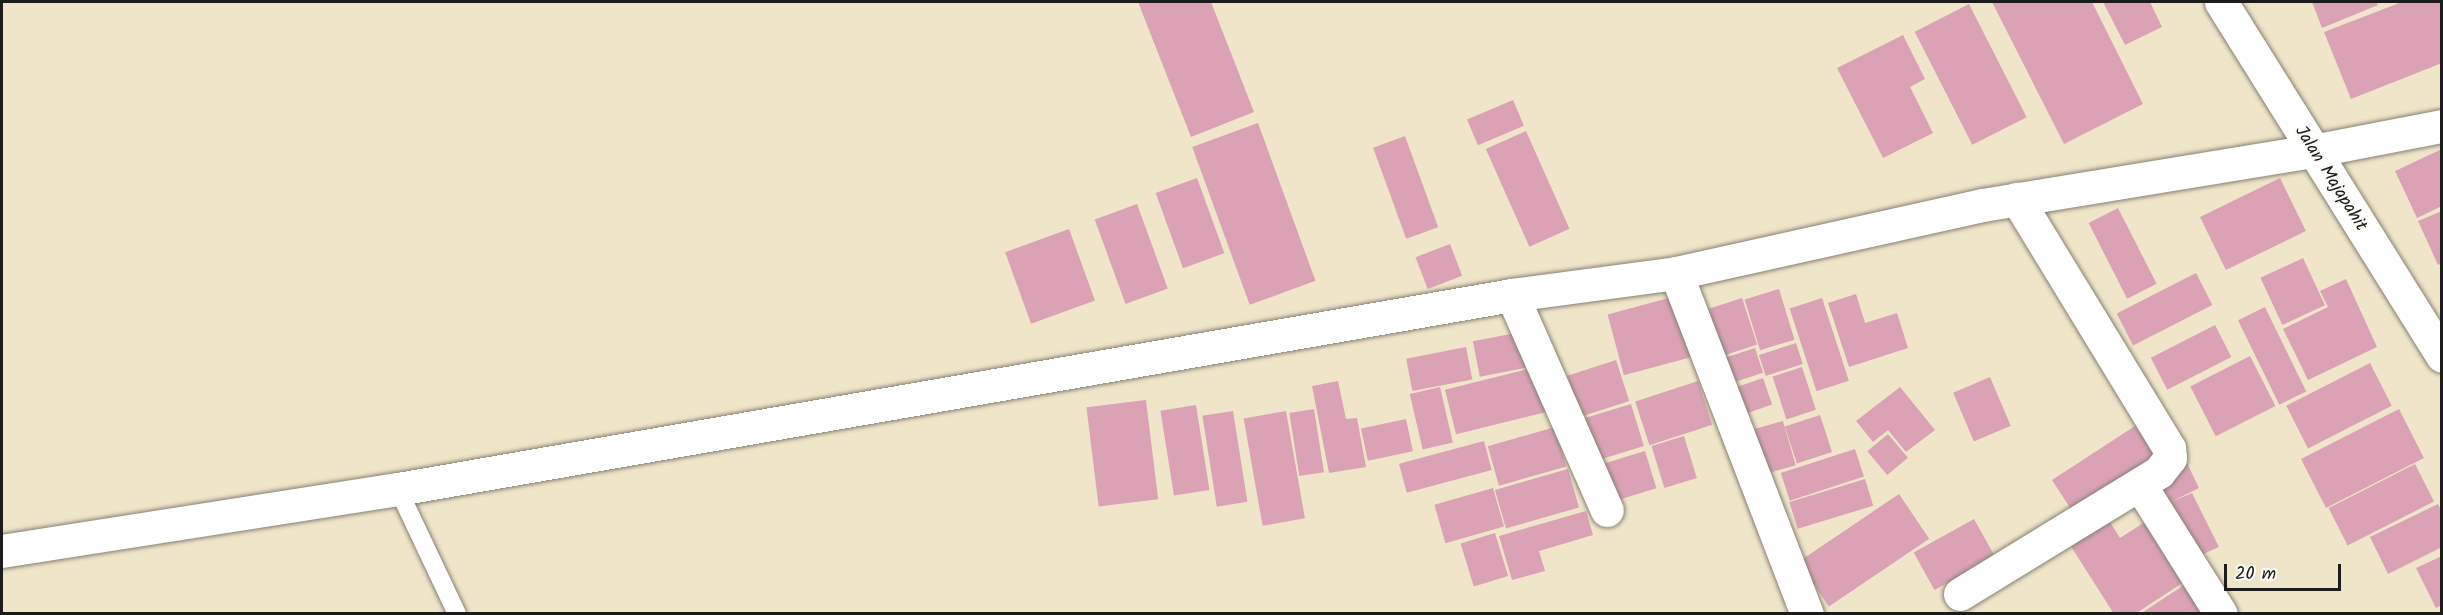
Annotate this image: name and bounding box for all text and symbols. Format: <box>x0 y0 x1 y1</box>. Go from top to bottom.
street label: Jalan Majapahit <box>2289 122 2371 236</box>
scale bar <box>2227 552 2344 590</box>
text: 20 m <box>2235 560 2276 589</box>

